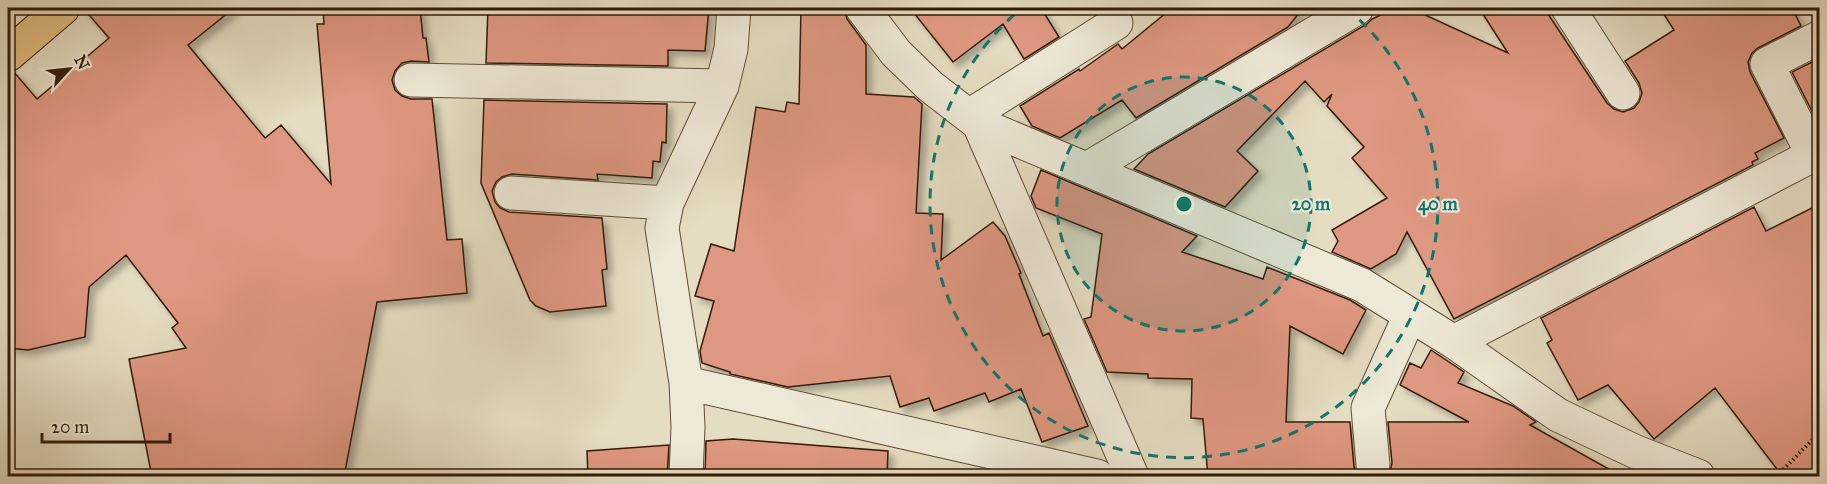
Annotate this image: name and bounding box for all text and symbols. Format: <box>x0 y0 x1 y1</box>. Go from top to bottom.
north arrow <box>39 39 99 99</box>
text: N <box>70 52 94 73</box>
text: 20 m <box>1292 193 1331 215</box>
text: 40 m <box>1418 193 1459 216</box>
centre of rings <box>1174 194 1194 214</box>
scale bar <box>42 406 170 444</box>
text: 20 m <box>51 416 89 438</box>

